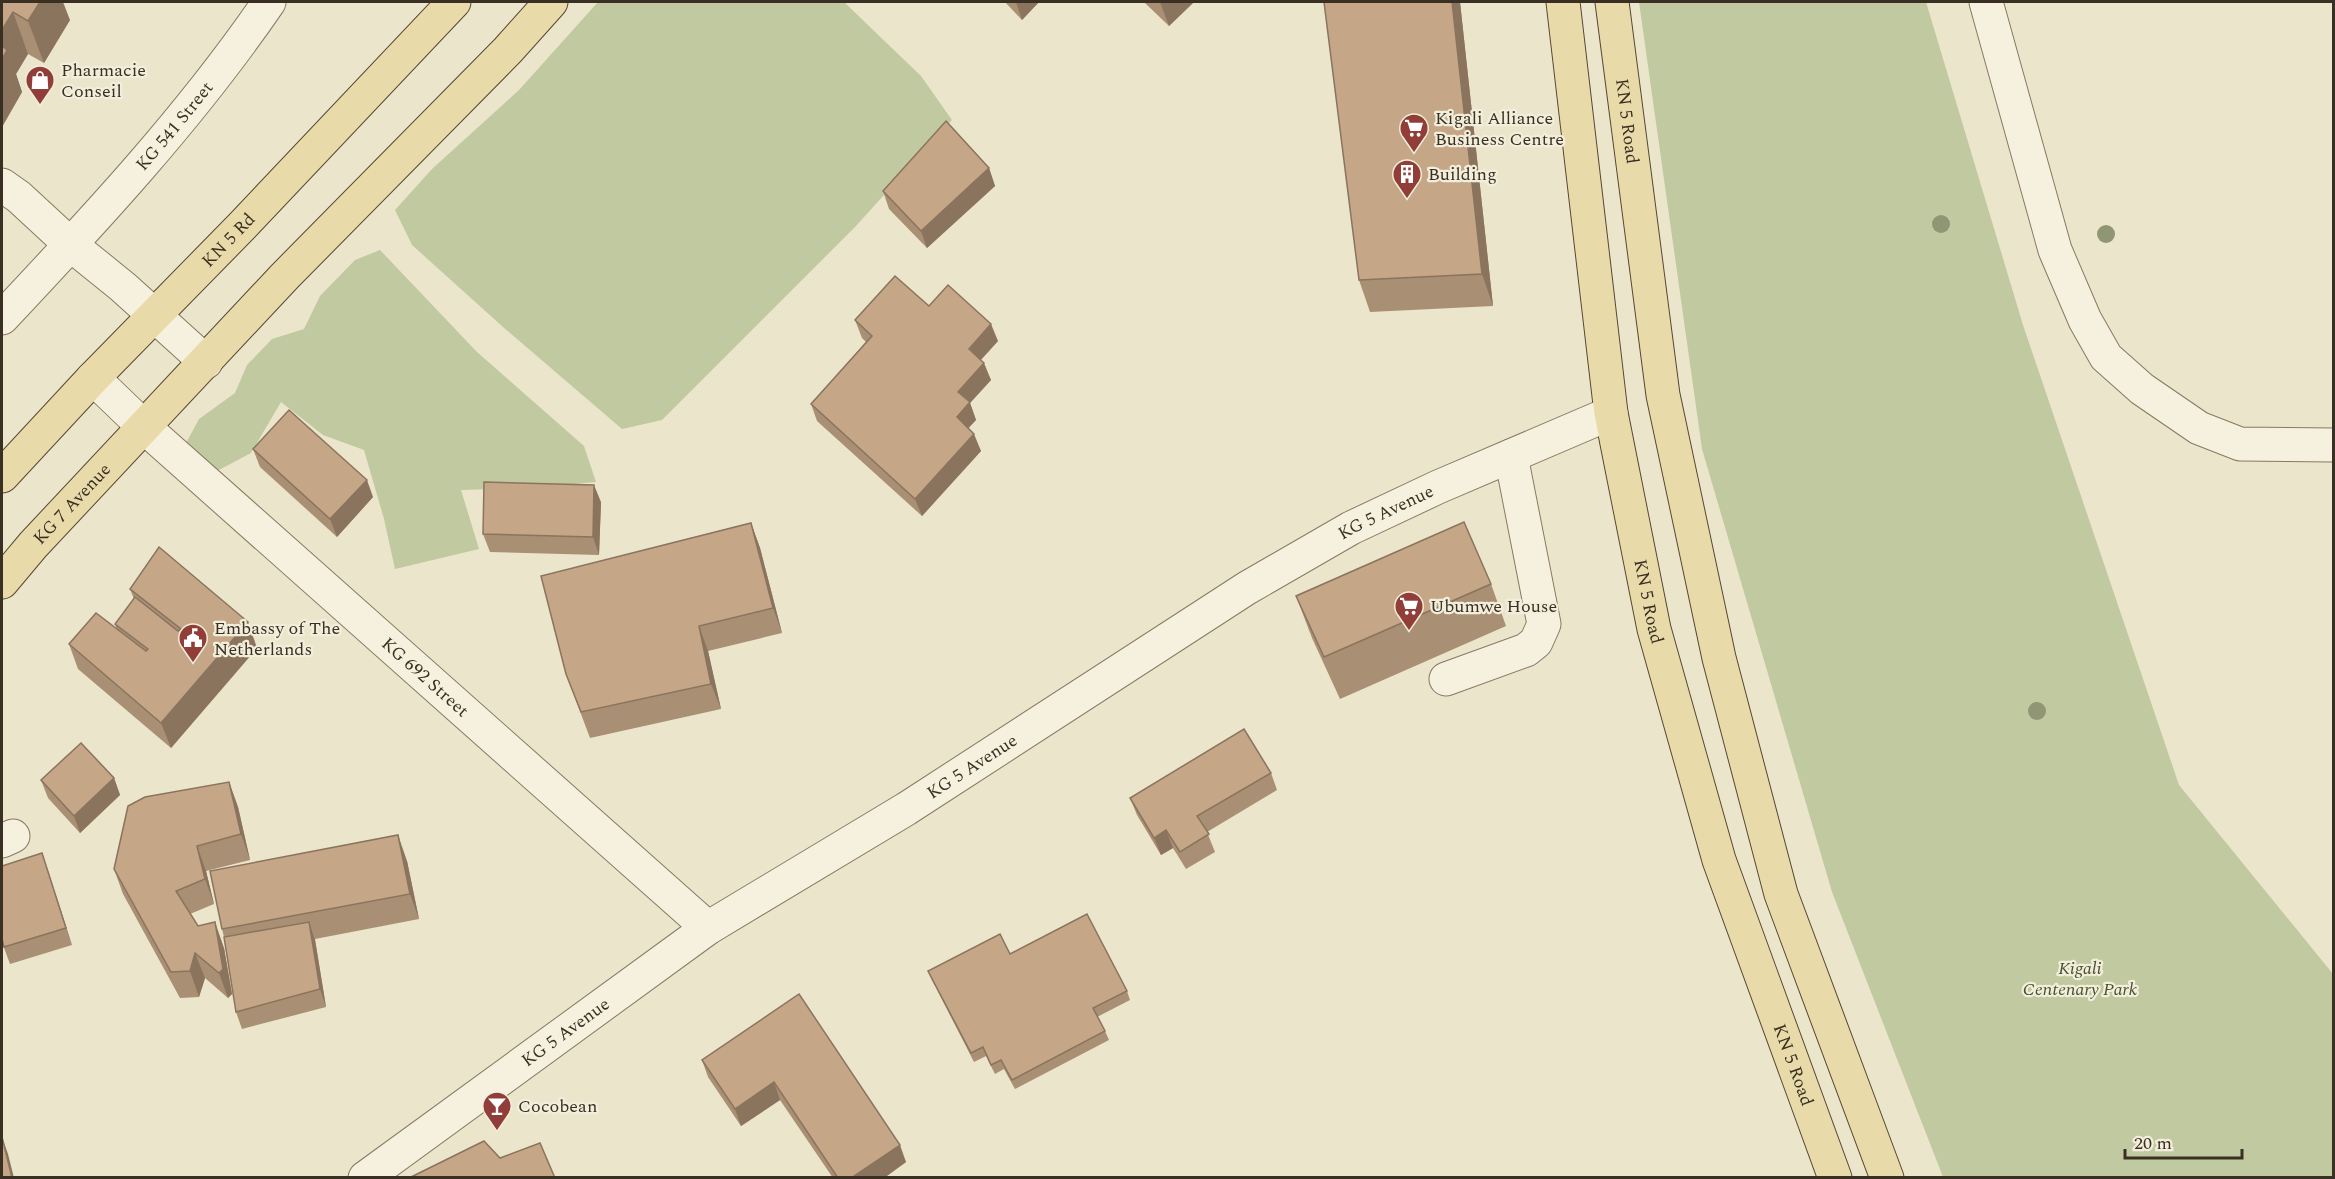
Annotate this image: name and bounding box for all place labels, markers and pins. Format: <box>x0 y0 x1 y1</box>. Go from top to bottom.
place label: Pharmacie Conseil <box>61 57 146 105</box>
shop icon: Pharmacie Conseil <box>24 64 56 106</box>
place label: Kigali Alliance Business Centre <box>1435 105 1564 153</box>
supermarket icon: Kigali Alliance Business Centre <box>1398 112 1430 154</box>
building icon: Building <box>1391 158 1423 200</box>
place label: Building <box>1428 161 1497 188</box>
supermarket icon: Ubumwe House <box>1393 590 1425 632</box>
place label: Ubumwe House <box>1430 593 1557 620</box>
place label: Embassy of The Netherlands <box>214 615 340 663</box>
public building icon: Embassy of The Netherlands <box>177 622 209 664</box>
bar icon: Cocobean <box>481 1090 513 1132</box>
place label: Cocobean <box>518 1093 597 1120</box>

